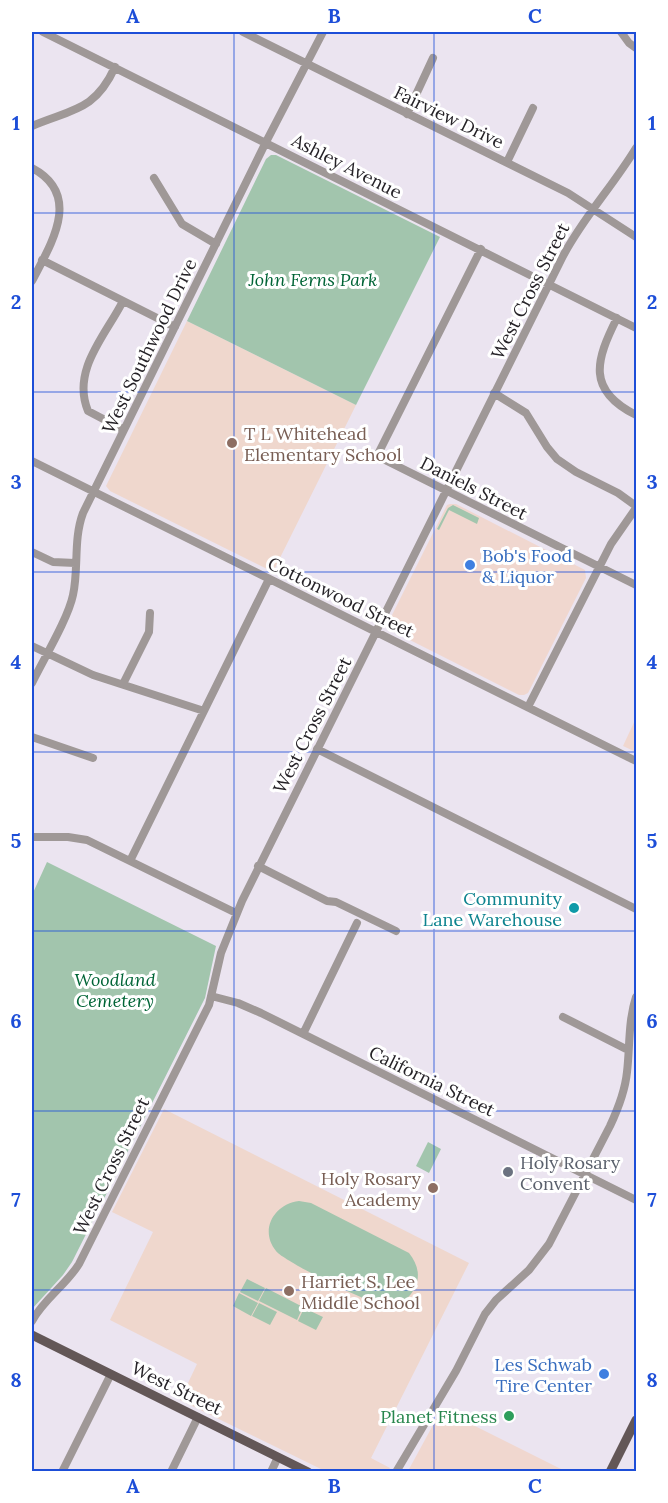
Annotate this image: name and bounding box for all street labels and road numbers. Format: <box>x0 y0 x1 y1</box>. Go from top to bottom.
street label: Fairview Drive <box>390 80 508 154</box>
street label: Ashley Avenue <box>287 128 406 204</box>
street label: West Cross Street <box>486 219 574 363</box>
street label: West Southwood Drive <box>97 254 202 437</box>
street label: Daniels Street <box>417 451 532 525</box>
street label: Cottonwood Street <box>264 552 418 642</box>
street label: West Cross Street <box>268 653 356 797</box>
street label: California Street <box>365 1041 499 1121</box>
street label: West Cross Street <box>68 1093 154 1239</box>
street label: West Street <box>128 1356 226 1420</box>

